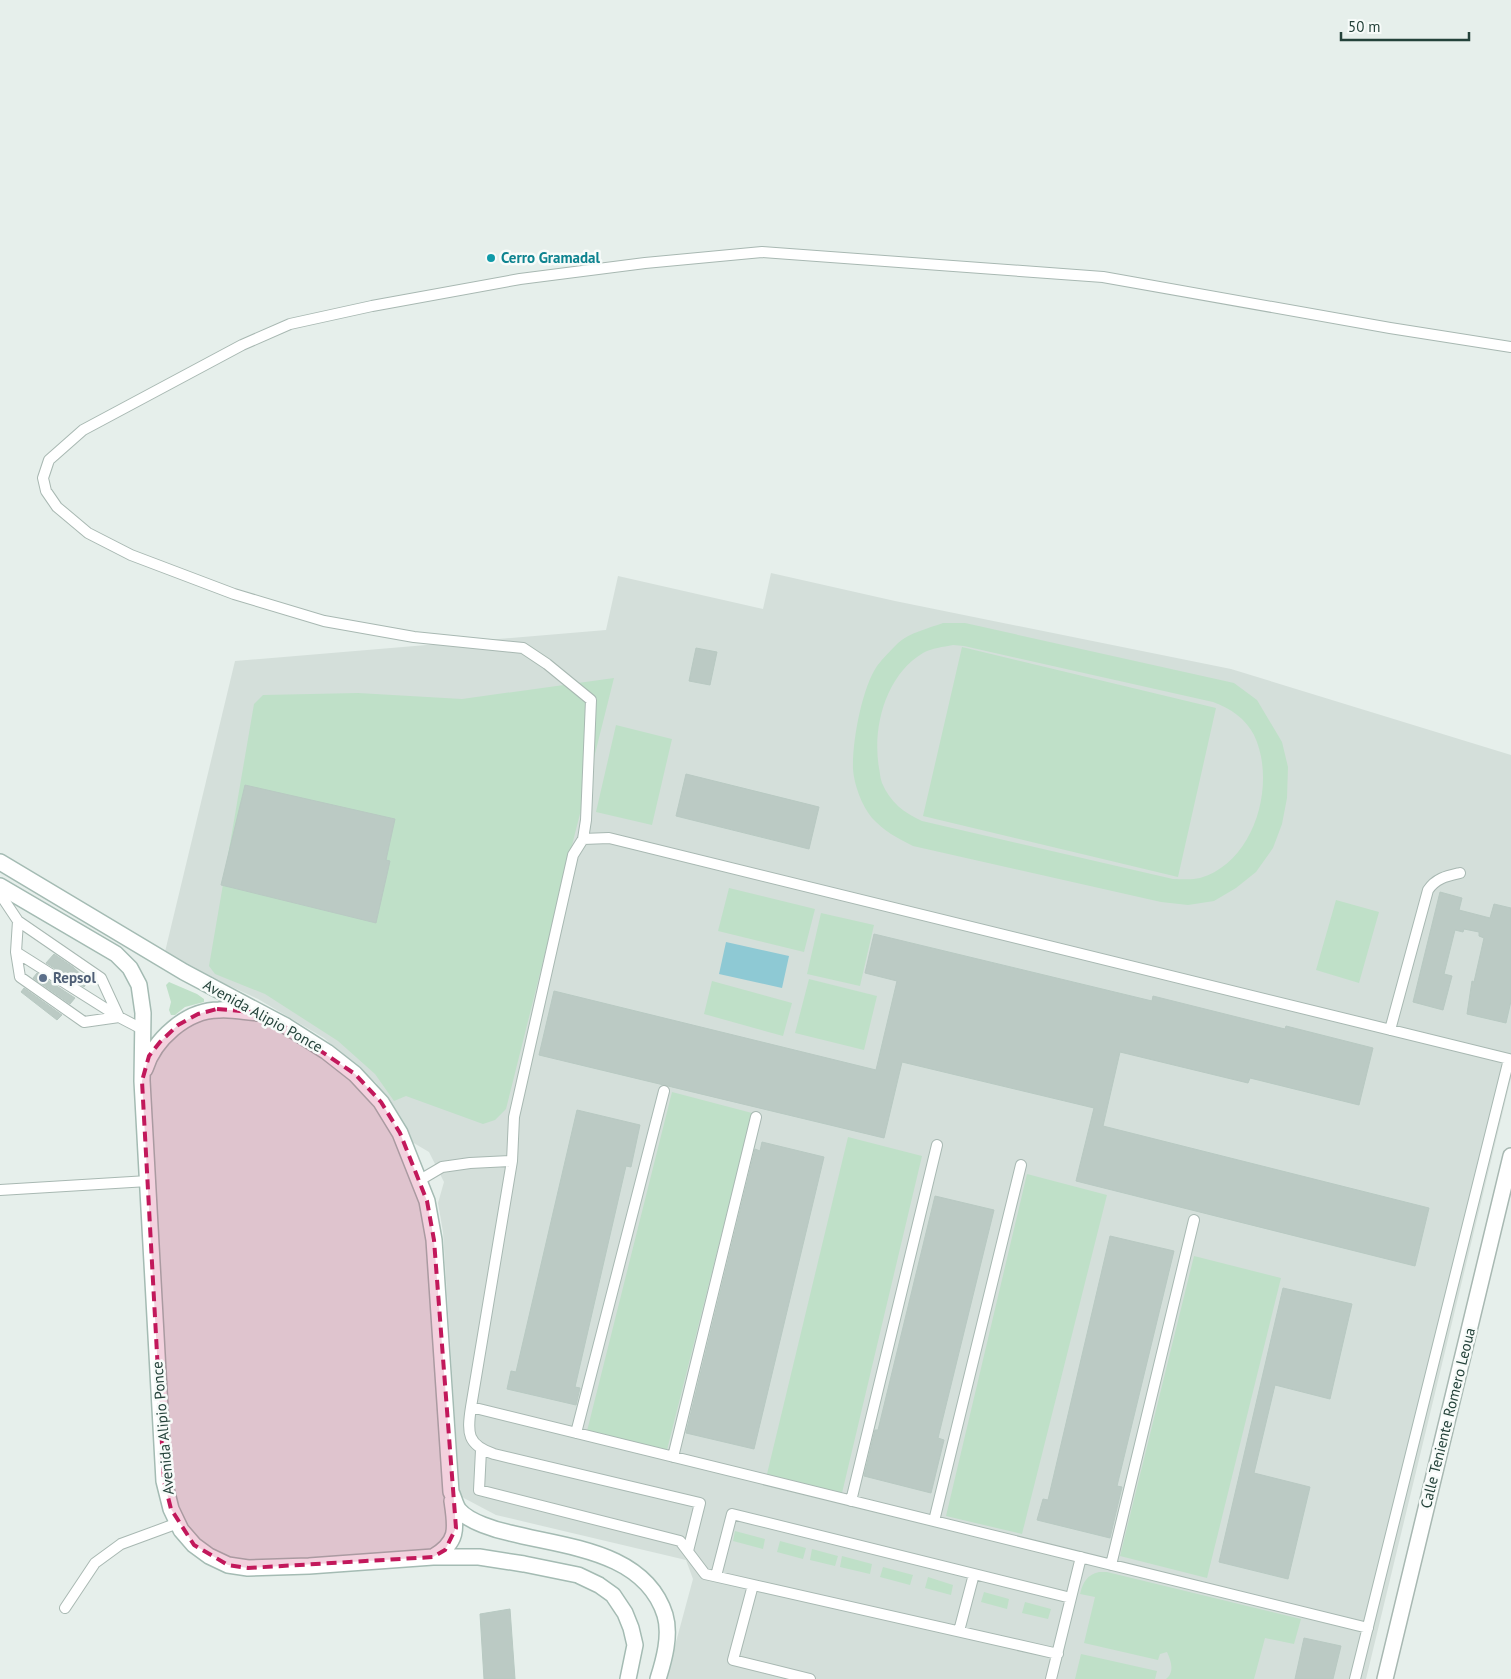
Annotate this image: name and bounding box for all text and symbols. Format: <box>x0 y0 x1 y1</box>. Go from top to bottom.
scale bar <box>1341 10 1468 42</box>
text: 50 m <box>1348 17 1381 36</box>
place label: Cerro Gramadal <box>501 248 601 267</box>
marker: Cerro Gramadal <box>485 252 497 264</box>
place label: Repsol <box>53 968 96 987</box>
marker: Repsol <box>37 972 49 984</box>
street label: Avenida Alipio Ponce <box>200 975 326 1056</box>
street label: Calle Teniente Romero Leoua <box>1416 1326 1479 1510</box>
street label: Avenida Alipio Ponce <box>147 1361 178 1495</box>

